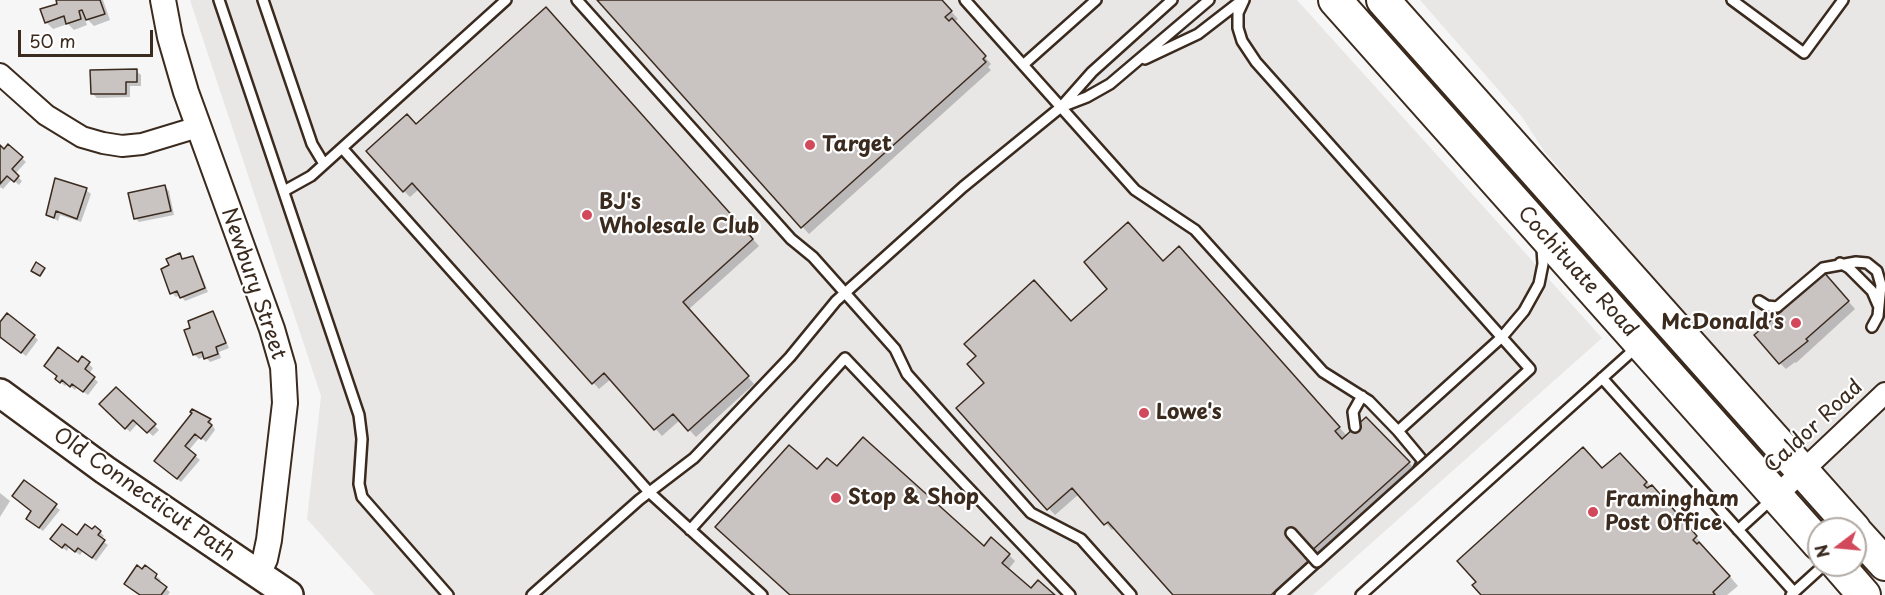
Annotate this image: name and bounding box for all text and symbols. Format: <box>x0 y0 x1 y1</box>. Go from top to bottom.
scale bar <box>21 18 156 56</box>
text: 50 m <box>29 27 76 54</box>
place label: Target <box>822 132 892 158</box>
marker: Target <box>803 138 817 152</box>
place label: BJ's Wholesale Club <box>599 190 759 240</box>
street label: Cochituate Road <box>1512 201 1642 343</box>
street label: Newbury Street <box>215 205 291 363</box>
marker: BJ's Wholesale Club <box>580 208 594 222</box>
place label: McDonald's <box>1661 310 1784 336</box>
marker: McDonald's <box>1789 316 1803 330</box>
street label: Caldor Road <box>1760 375 1868 479</box>
place label: Lowe's <box>1156 400 1222 426</box>
marker: Lowe's <box>1137 406 1151 420</box>
street label: Old Connecticut Path <box>48 423 240 567</box>
place label: Stop & Shop <box>848 485 979 511</box>
place label: Framingham Post Office <box>1605 487 1739 537</box>
marker: Stop & Shop <box>829 491 843 505</box>
marker: Framingham Post Office <box>1586 505 1600 519</box>
north arrow <box>1807 517 1867 577</box>
text: N <box>1808 542 1835 561</box>

